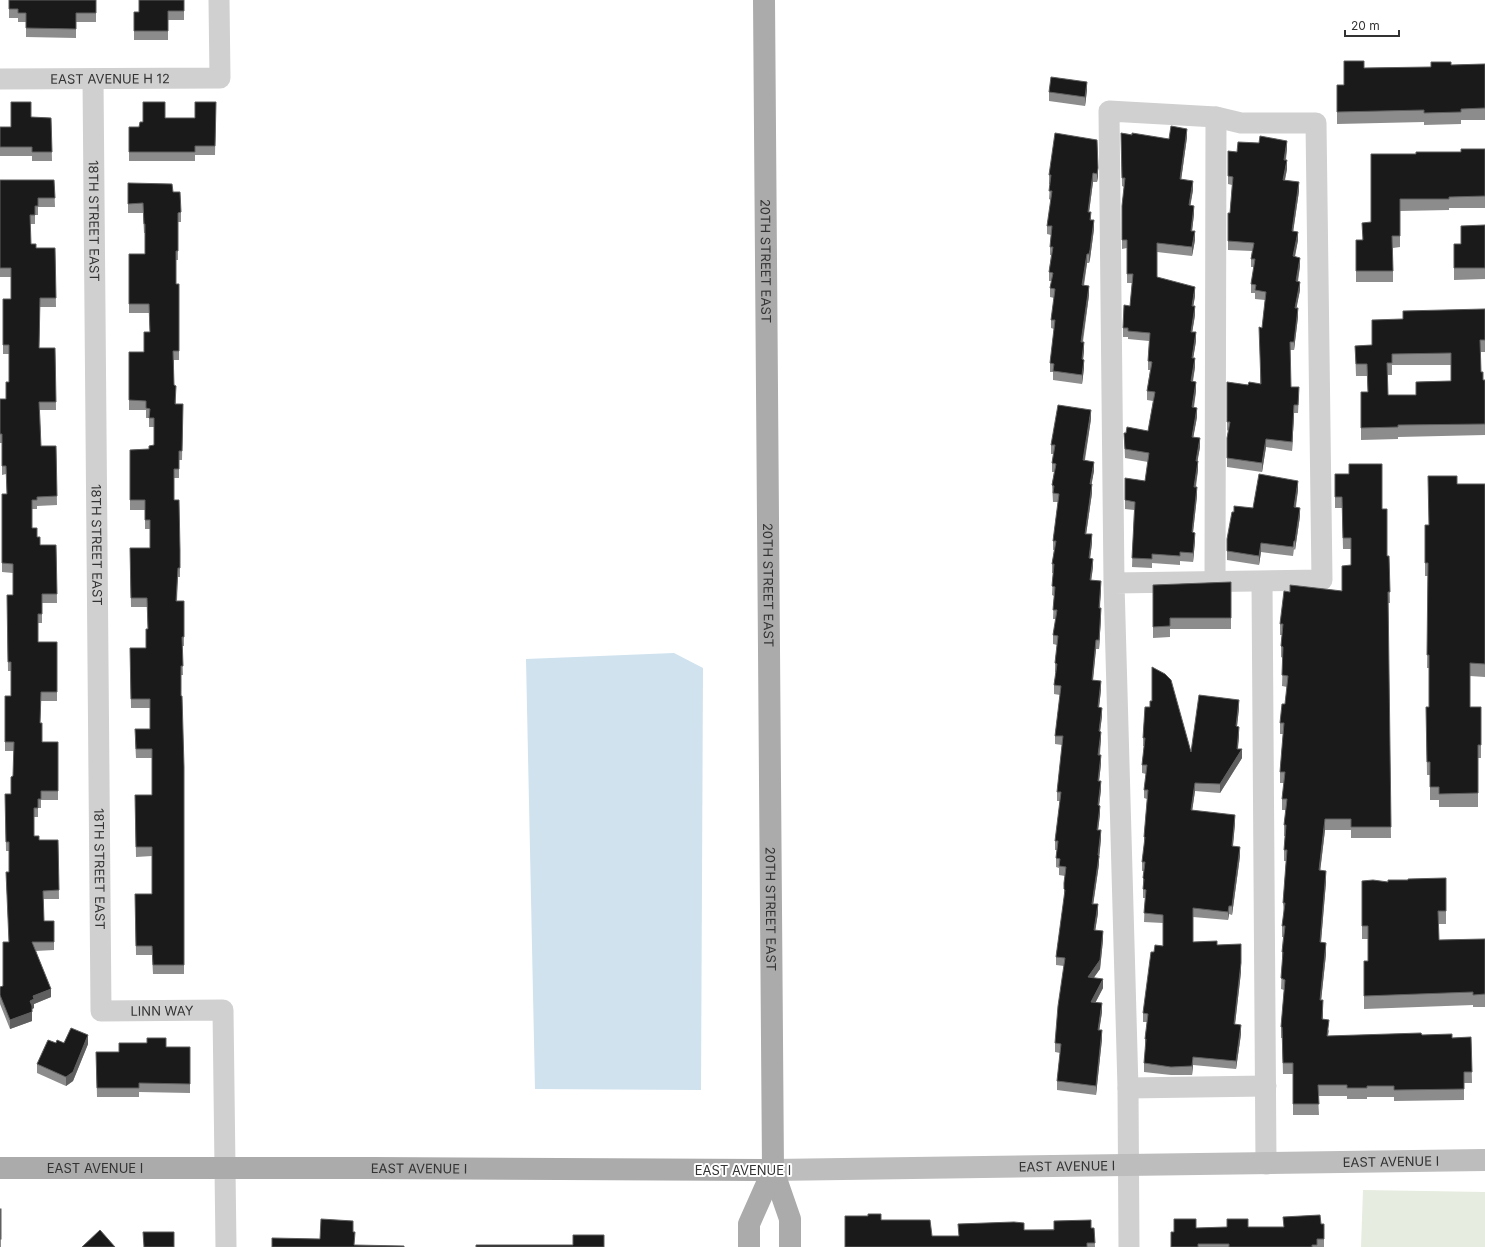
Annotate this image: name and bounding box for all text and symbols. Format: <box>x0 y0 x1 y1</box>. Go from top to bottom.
scale bar <box>1345 12 1399 38</box>
text: 20 m <box>1351 18 1380 33</box>
street label: EAST AVENUE H 12 <box>50 70 170 87</box>
street label: 18TH STREET EAST <box>86 160 103 282</box>
street label: 20TH STREET EAST <box>758 199 774 323</box>
street label: 18TH STREET EAST <box>88 484 106 606</box>
street label: 20TH STREET EAST <box>760 523 777 647</box>
street label: 18TH STREET EAST <box>91 808 108 930</box>
street label: 20TH STREET EAST <box>763 847 779 971</box>
street label: LINN WAY <box>130 1002 194 1019</box>
street label: EAST AVENUE I <box>1343 1153 1439 1170</box>
street label: EAST AVENUE I <box>1019 1157 1115 1175</box>
street label: EAST AVENUE I <box>47 1160 143 1176</box>
street label: EAST AVENUE I <box>371 1160 467 1176</box>
street label: EAST AVENUE I <box>695 1162 791 1178</box>

